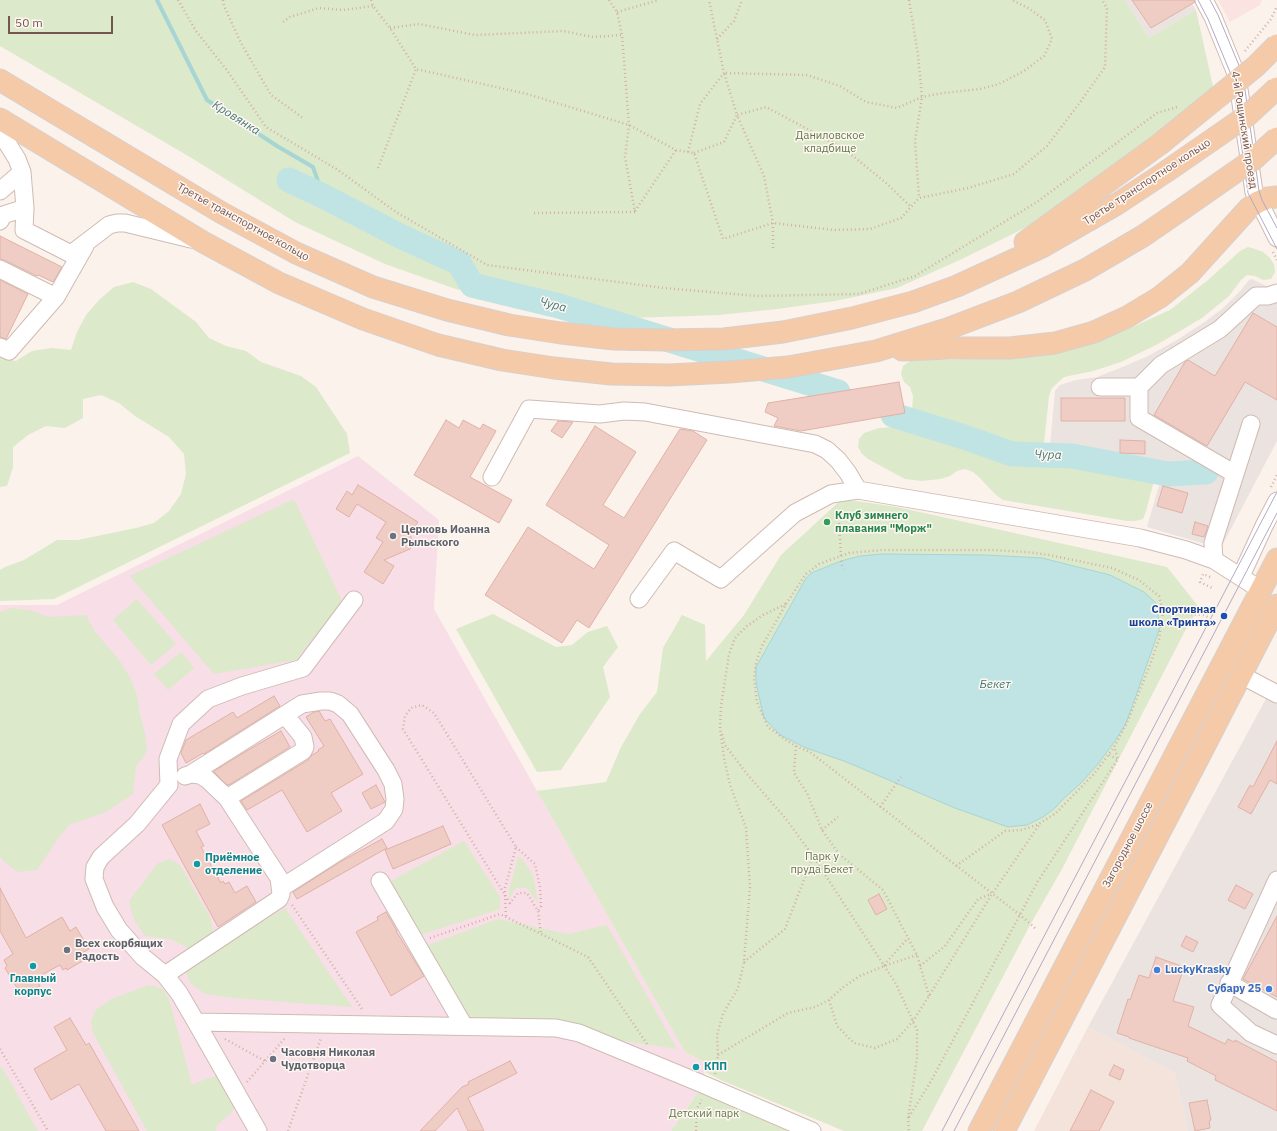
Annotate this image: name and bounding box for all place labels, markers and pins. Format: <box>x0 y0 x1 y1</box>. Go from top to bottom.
place label: Клуб зимнего плавания "Морж" <box>835 509 932 535</box>
marker: Клуб зимнего плавания "Морж" <box>822 517 832 527</box>
place label: Церковь Иоанна Рыльского <box>401 523 490 549</box>
marker: Церковь Иоанна Рыльского <box>388 531 398 541</box>
place label: Спортивная школа «Тринта» <box>1129 603 1216 629</box>
marker: Спортивная школа «Тринта» <box>1219 611 1229 621</box>
place label: Приёмное отделение <box>205 851 262 877</box>
marker: Приёмное отделение <box>192 859 202 869</box>
place label: Всех скорбящих Радость <box>75 937 163 963</box>
marker: Всех скорбящих Радость <box>62 945 72 955</box>
marker: Главный корпус <box>28 961 38 971</box>
place label: LuckyKrasky <box>1165 963 1231 977</box>
marker: LuckyKrasky <box>1152 965 1162 975</box>
place label: Главный корпус <box>10 972 56 998</box>
place label: Субару 25 <box>1207 982 1261 996</box>
marker: Субару 25 <box>1264 984 1274 994</box>
place label: Часовня Николая Чудотворца <box>281 1046 375 1072</box>
marker: Часовня Николая Чудотворца <box>268 1054 278 1064</box>
place label: КПП <box>704 1060 727 1074</box>
marker: КПП <box>691 1062 701 1072</box>

